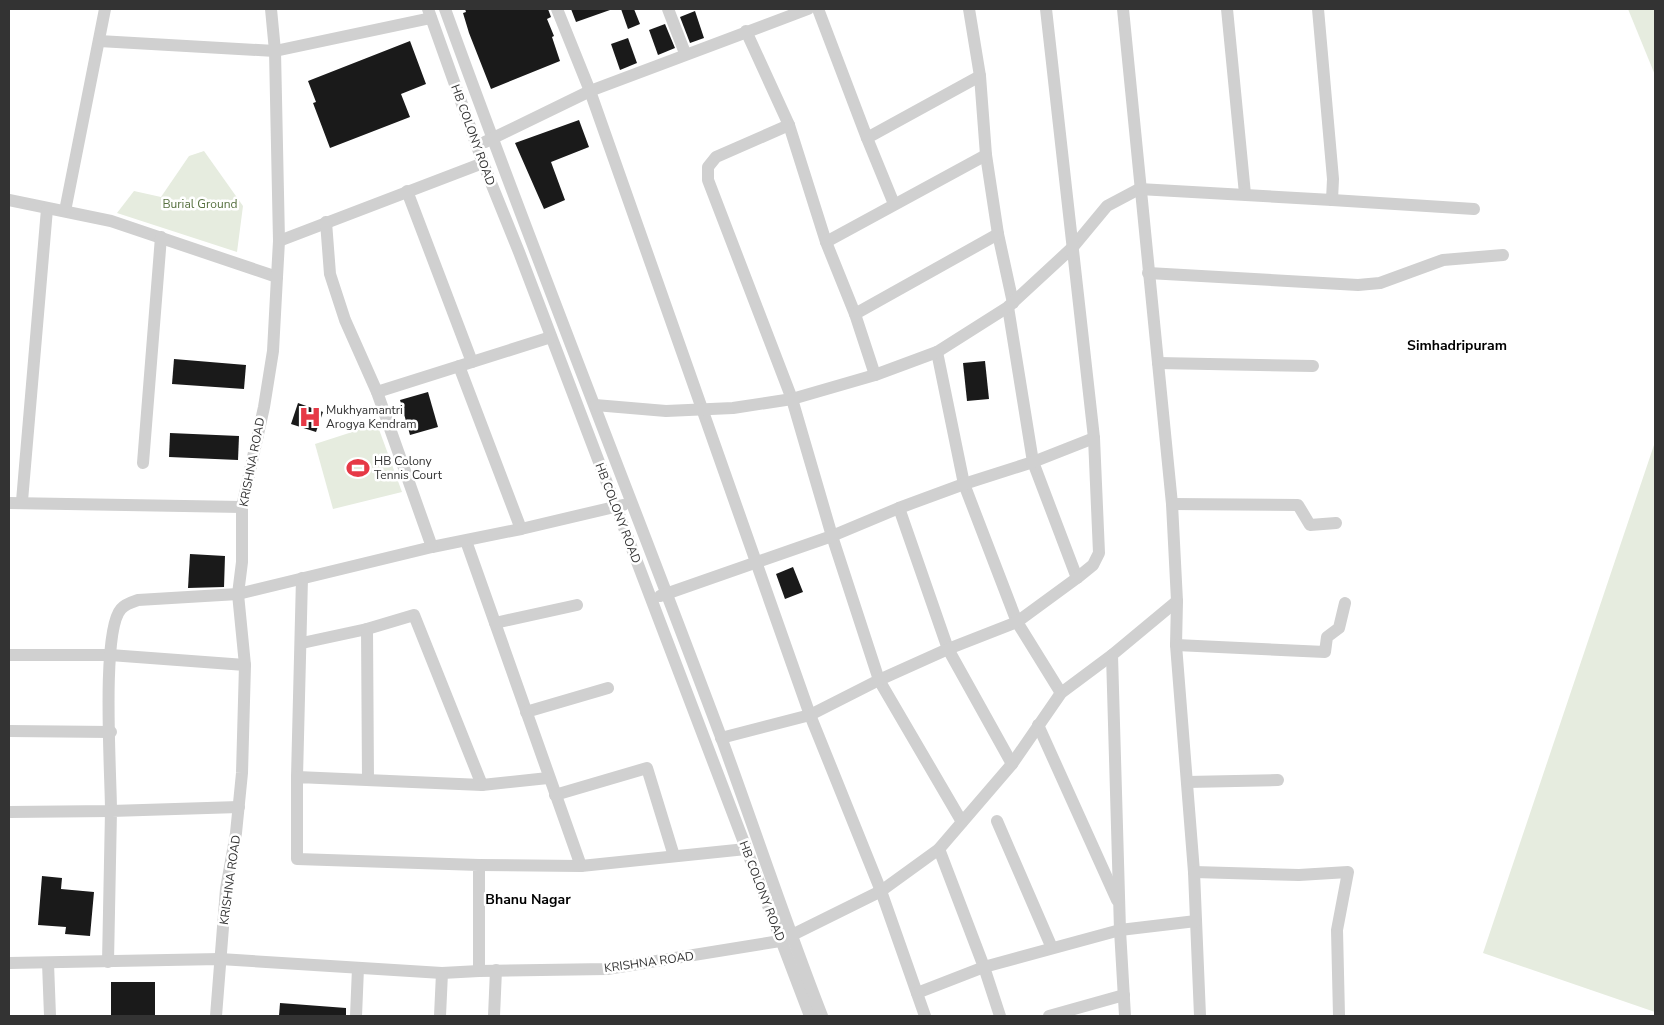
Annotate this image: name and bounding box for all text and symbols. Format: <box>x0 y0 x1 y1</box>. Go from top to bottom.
street label: HB COLONY ROAD <box>447 82 499 188</box>
park label: Burial Ground <box>162 196 238 212</box>
district label: Simhadripuram <box>1407 336 1507 355</box>
place label: Mukhyamantri Arogya Kendram <box>326 402 417 432</box>
hospital icon: Mukhyamantri Arogya Kendram <box>297 404 323 430</box>
street label: KRISHNA ROAD <box>236 416 269 508</box>
place label: HB Colony Tennis Court <box>374 453 443 483</box>
sports icon: HB Colony Tennis Court <box>345 455 371 481</box>
street label: HB COLONY ROAD <box>591 460 645 566</box>
street label: KRISHNA ROAD <box>216 834 244 926</box>
street label: HB COLONY ROAD <box>735 838 789 944</box>
district label: Bhanu Nagar <box>485 890 571 909</box>
street label: KRISHNA ROAD <box>603 948 695 976</box>

